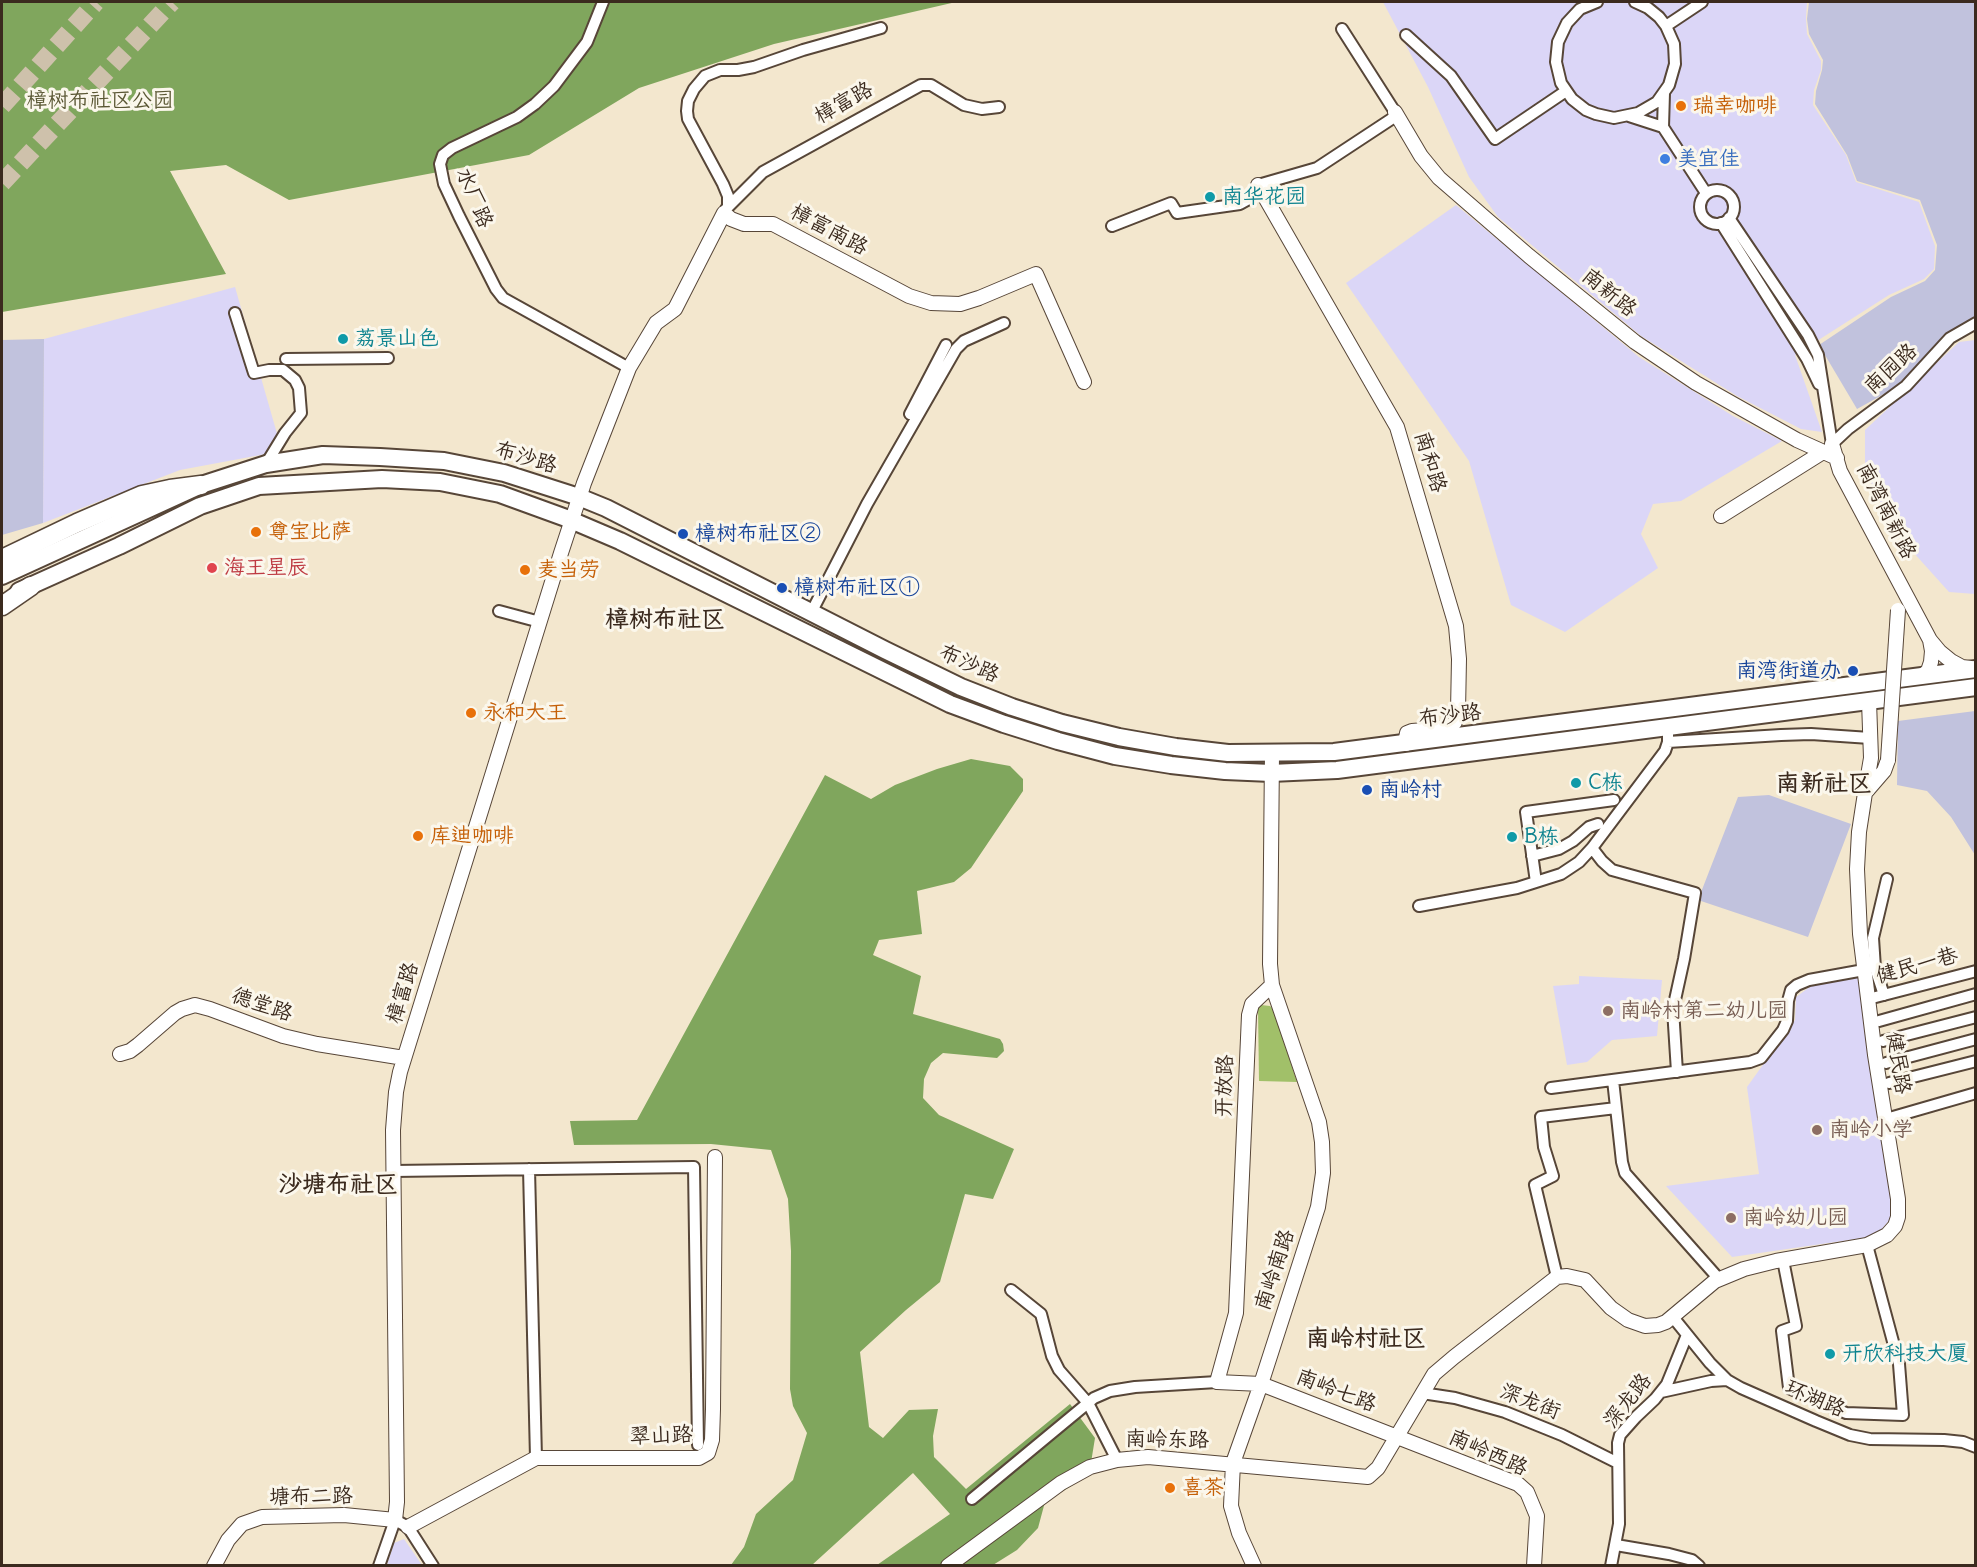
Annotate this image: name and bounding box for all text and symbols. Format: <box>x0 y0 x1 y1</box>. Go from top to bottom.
street label: 樟富路 <box>810 77 878 129</box>
park label: 樟树布社区公园 <box>27 88 173 114</box>
place label: 瑞幸咖啡 <box>1693 93 1777 119</box>
marker: 瑞幸咖啡 <box>1674 99 1688 113</box>
place label: 美宜佳 <box>1677 146 1740 172</box>
marker: 美宜佳 <box>1658 152 1672 166</box>
street label: 水厂路 <box>450 164 498 232</box>
place label: 南华花园 <box>1222 184 1306 210</box>
marker: 南华花园 <box>1203 190 1217 204</box>
street label: 樟富南路 <box>786 199 872 261</box>
street label: 南新路 <box>1577 263 1641 323</box>
place label: 荔景山色 <box>355 326 439 352</box>
marker: 荔景山色 <box>336 332 350 346</box>
street label: 南园路 <box>1859 338 1923 400</box>
street label: 南和路 <box>1409 428 1451 496</box>
street label: 布沙路 <box>492 437 560 479</box>
street label: 南湾南新路 <box>1851 459 1921 563</box>
place label: 尊宝比萨 <box>268 519 352 545</box>
place label: 樟树布社区② <box>695 521 821 547</box>
marker: 尊宝比萨 <box>249 525 263 539</box>
marker: 樟树布社区② <box>676 527 690 541</box>
place label: 海王星辰 <box>224 555 308 581</box>
place label: 麦当劳 <box>537 557 600 583</box>
marker: 海王星辰 <box>205 561 219 575</box>
marker: 麦当劳 <box>518 563 532 577</box>
place label: 樟树布社区① <box>794 575 920 601</box>
marker: 樟树布社区① <box>775 581 789 595</box>
district label: 樟树布社区 <box>605 606 725 634</box>
street label: 布沙路 <box>935 640 1003 688</box>
place label: 南湾街道办 <box>1736 658 1841 684</box>
marker: 南湾街道办 <box>1846 664 1860 678</box>
place label: 永和大王 <box>483 700 567 726</box>
street label: 布沙路 <box>1417 700 1483 732</box>
marker: 永和大王 <box>464 706 478 720</box>
place label: C栋 <box>1588 770 1623 796</box>
district label: 南新社区 <box>1776 770 1872 798</box>
marker: C栋 <box>1569 776 1583 790</box>
place label: 南岭村 <box>1379 777 1442 803</box>
marker: 南岭村 <box>1360 783 1374 797</box>
place label: 库迪咖啡 <box>430 823 514 849</box>
place label: B栋 <box>1524 824 1559 850</box>
marker: 库迪咖啡 <box>411 829 425 843</box>
marker: B栋 <box>1505 830 1519 844</box>
street label: 健民一巷 <box>1873 943 1961 989</box>
street label: 樟富路 <box>382 959 424 1027</box>
street label: 德堂路 <box>228 983 296 1027</box>
place label: 南岭村第二幼儿园 <box>1620 998 1788 1024</box>
marker: 南岭村第二幼儿园 <box>1601 1004 1615 1018</box>
street label: 健民路 <box>1881 1030 1915 1096</box>
street label: 开放路 <box>1211 1054 1239 1118</box>
place label: 南岭小学 <box>1829 1117 1913 1143</box>
marker: 南岭小学 <box>1810 1123 1824 1137</box>
district label: 沙塘布社区 <box>278 1171 398 1199</box>
place label: 南岭幼儿园 <box>1743 1205 1848 1231</box>
marker: 南岭幼儿园 <box>1724 1211 1738 1225</box>
street label: 南岭南路 <box>1250 1226 1300 1314</box>
district label: 南岭村社区 <box>1306 1325 1426 1353</box>
place label: 开欣科技大厦 <box>1842 1341 1968 1367</box>
marker: 开欣科技大厦 <box>1823 1347 1837 1361</box>
street label: 南岭七路 <box>1292 1364 1380 1418</box>
street label: 深龙路 <box>1599 1368 1657 1434</box>
street label: 环湖路 <box>1781 1375 1849 1423</box>
street label: 深龙街 <box>1496 1379 1564 1425</box>
street label: 翠山路 <box>629 1422 693 1450</box>
street label: 南岭西路 <box>1445 1424 1531 1482</box>
street label: 南岭东路 <box>1125 1427 1209 1453</box>
place label: 喜茶 <box>1182 1475 1224 1501</box>
marker: 喜茶 <box>1163 1481 1177 1495</box>
street label: 塘布二路 <box>269 1484 353 1510</box>

